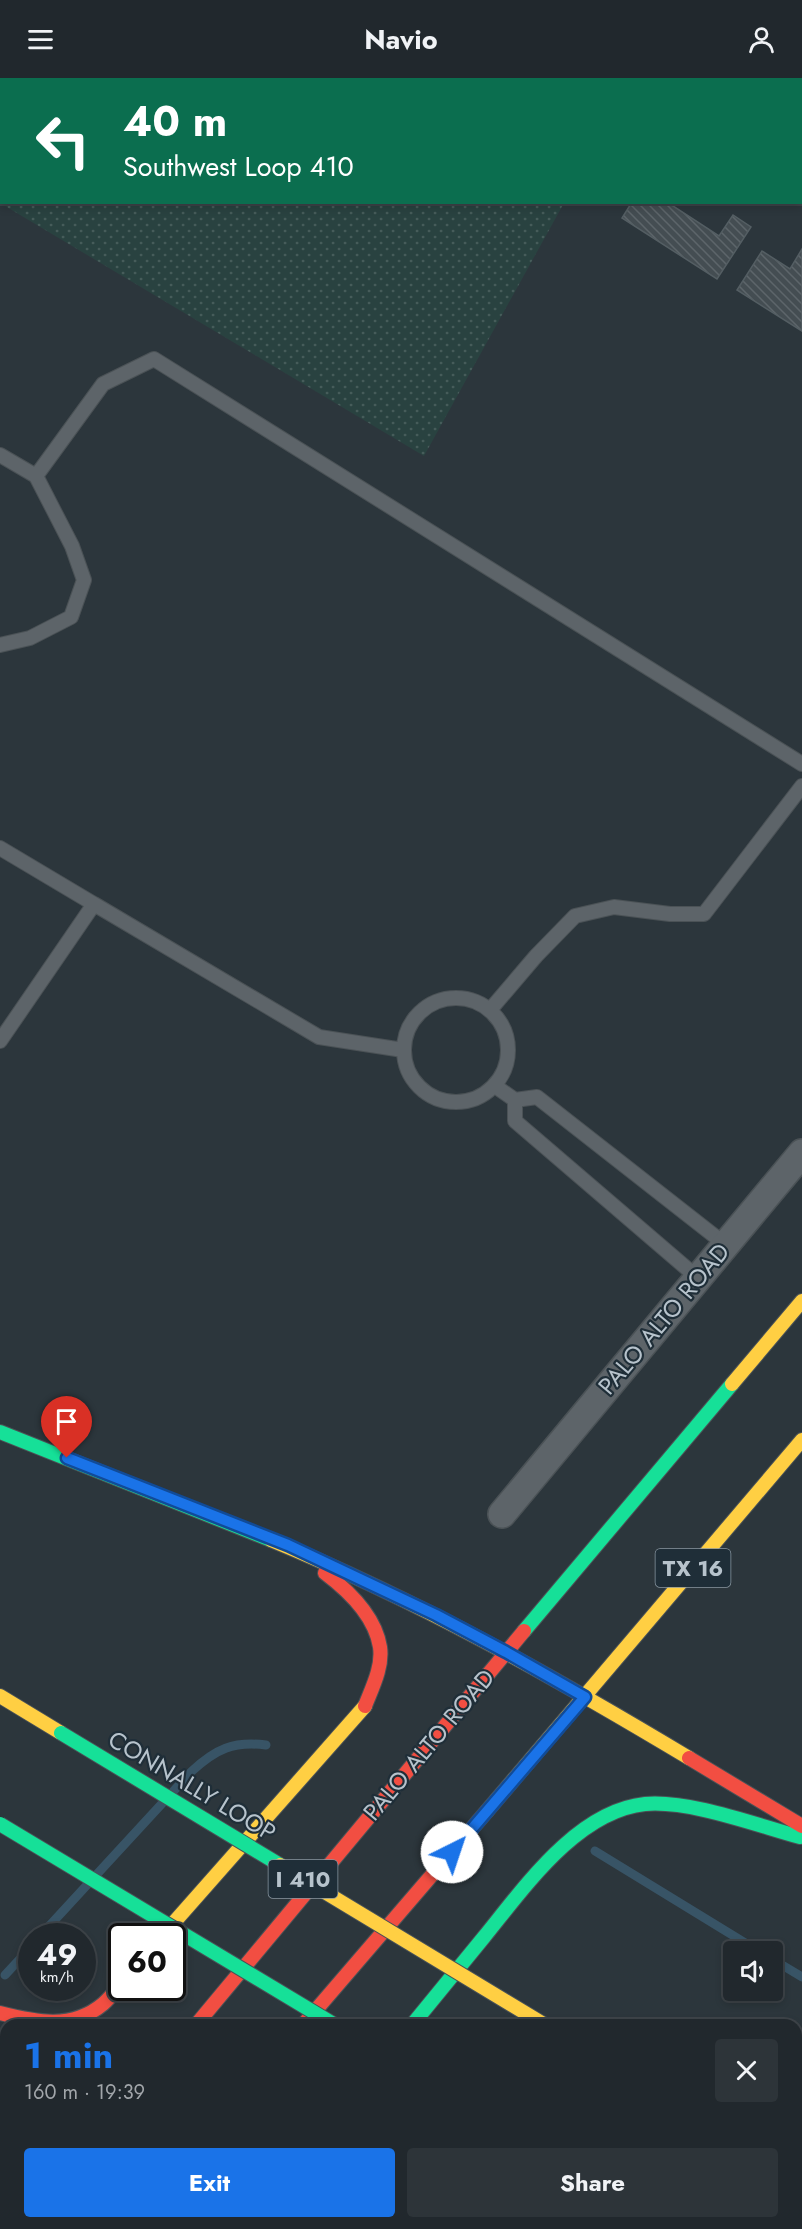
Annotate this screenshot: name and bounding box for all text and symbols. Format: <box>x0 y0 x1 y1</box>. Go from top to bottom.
text: Navio <box>364 20 438 59</box>
icon: menu <box>24 23 57 56</box>
icon: person <box>745 23 778 56</box>
text: 40 m <box>123 91 227 152</box>
icon: left <box>24 102 102 180</box>
text: Southwest Loop 410 <box>123 147 354 186</box>
street label: PALO ALTO ROAD <box>590 1235 738 1402</box>
pin <box>41 1396 92 1458</box>
icon: arrive <box>50 1405 83 1438</box>
road number: TX 16 <box>656 1549 730 1587</box>
street label: PALO ALTO ROAD <box>355 1661 503 1828</box>
street label: CONNALLY LOOP <box>102 1722 283 1850</box>
position arrow <box>420 1820 484 1884</box>
road number: I 410 <box>268 1860 338 1898</box>
speed limit sign: 60 <box>108 1923 186 2001</box>
text: 49 <box>36 1933 78 1976</box>
map controls <box>723 1941 783 2001</box>
button: sound <box>723 1941 783 2001</box>
text: km/h <box>40 1966 74 1988</box>
text: 1 min <box>24 2029 113 2081</box>
button: close <box>715 2039 778 2102</box>
text: 160 m · 19:39 <box>24 2078 145 2107</box>
button: Exit <box>24 2148 395 2217</box>
button: Share <box>407 2148 778 2217</box>

